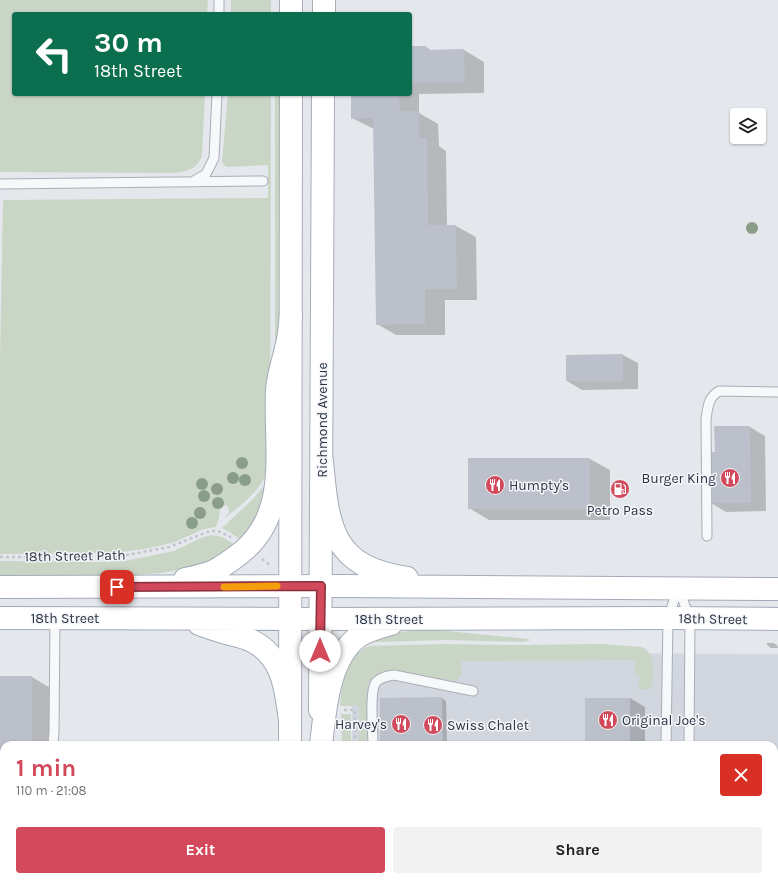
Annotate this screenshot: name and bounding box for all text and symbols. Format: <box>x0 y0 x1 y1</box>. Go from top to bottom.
text: 30 m <box>94 26 163 59</box>
icon: left <box>28 28 80 80</box>
text: 18th Street <box>94 60 182 82</box>
map controls <box>730 108 766 144</box>
button: layers <box>730 108 766 144</box>
street label: Richmond Avenue <box>314 362 331 478</box>
restaurant icon: Burger King <box>719 467 741 489</box>
place label: Burger King <box>641 470 716 487</box>
restaurant icon: Humpty's <box>484 474 506 496</box>
place label: Humpty's <box>509 477 569 494</box>
fuel station icon: Petro Pass <box>609 478 631 500</box>
place label: Petro Pass <box>587 502 653 519</box>
street label: 18th Street Path <box>24 547 126 565</box>
pin <box>100 570 134 604</box>
icon: arrive <box>106 576 128 598</box>
street label: 18th Street <box>31 610 99 627</box>
street label: 18th Street <box>679 610 747 628</box>
street label: 18th Street <box>355 611 423 628</box>
position arrow <box>299 630 341 672</box>
restaurant icon: Original Joe's <box>597 709 619 731</box>
place label: Original Joe's <box>622 712 706 729</box>
restaurant icon: Harvey's <box>390 713 412 735</box>
restaurant icon: Swiss Chalet <box>422 714 444 736</box>
place label: Harvey's <box>335 716 387 733</box>
place label: Swiss Chalet <box>447 717 529 734</box>
text: 1 min <box>16 754 76 782</box>
button: close <box>720 754 762 796</box>
text: 110 m · 21:08 <box>16 783 87 798</box>
button: Exit <box>16 827 385 873</box>
button: Share <box>393 827 762 873</box>

